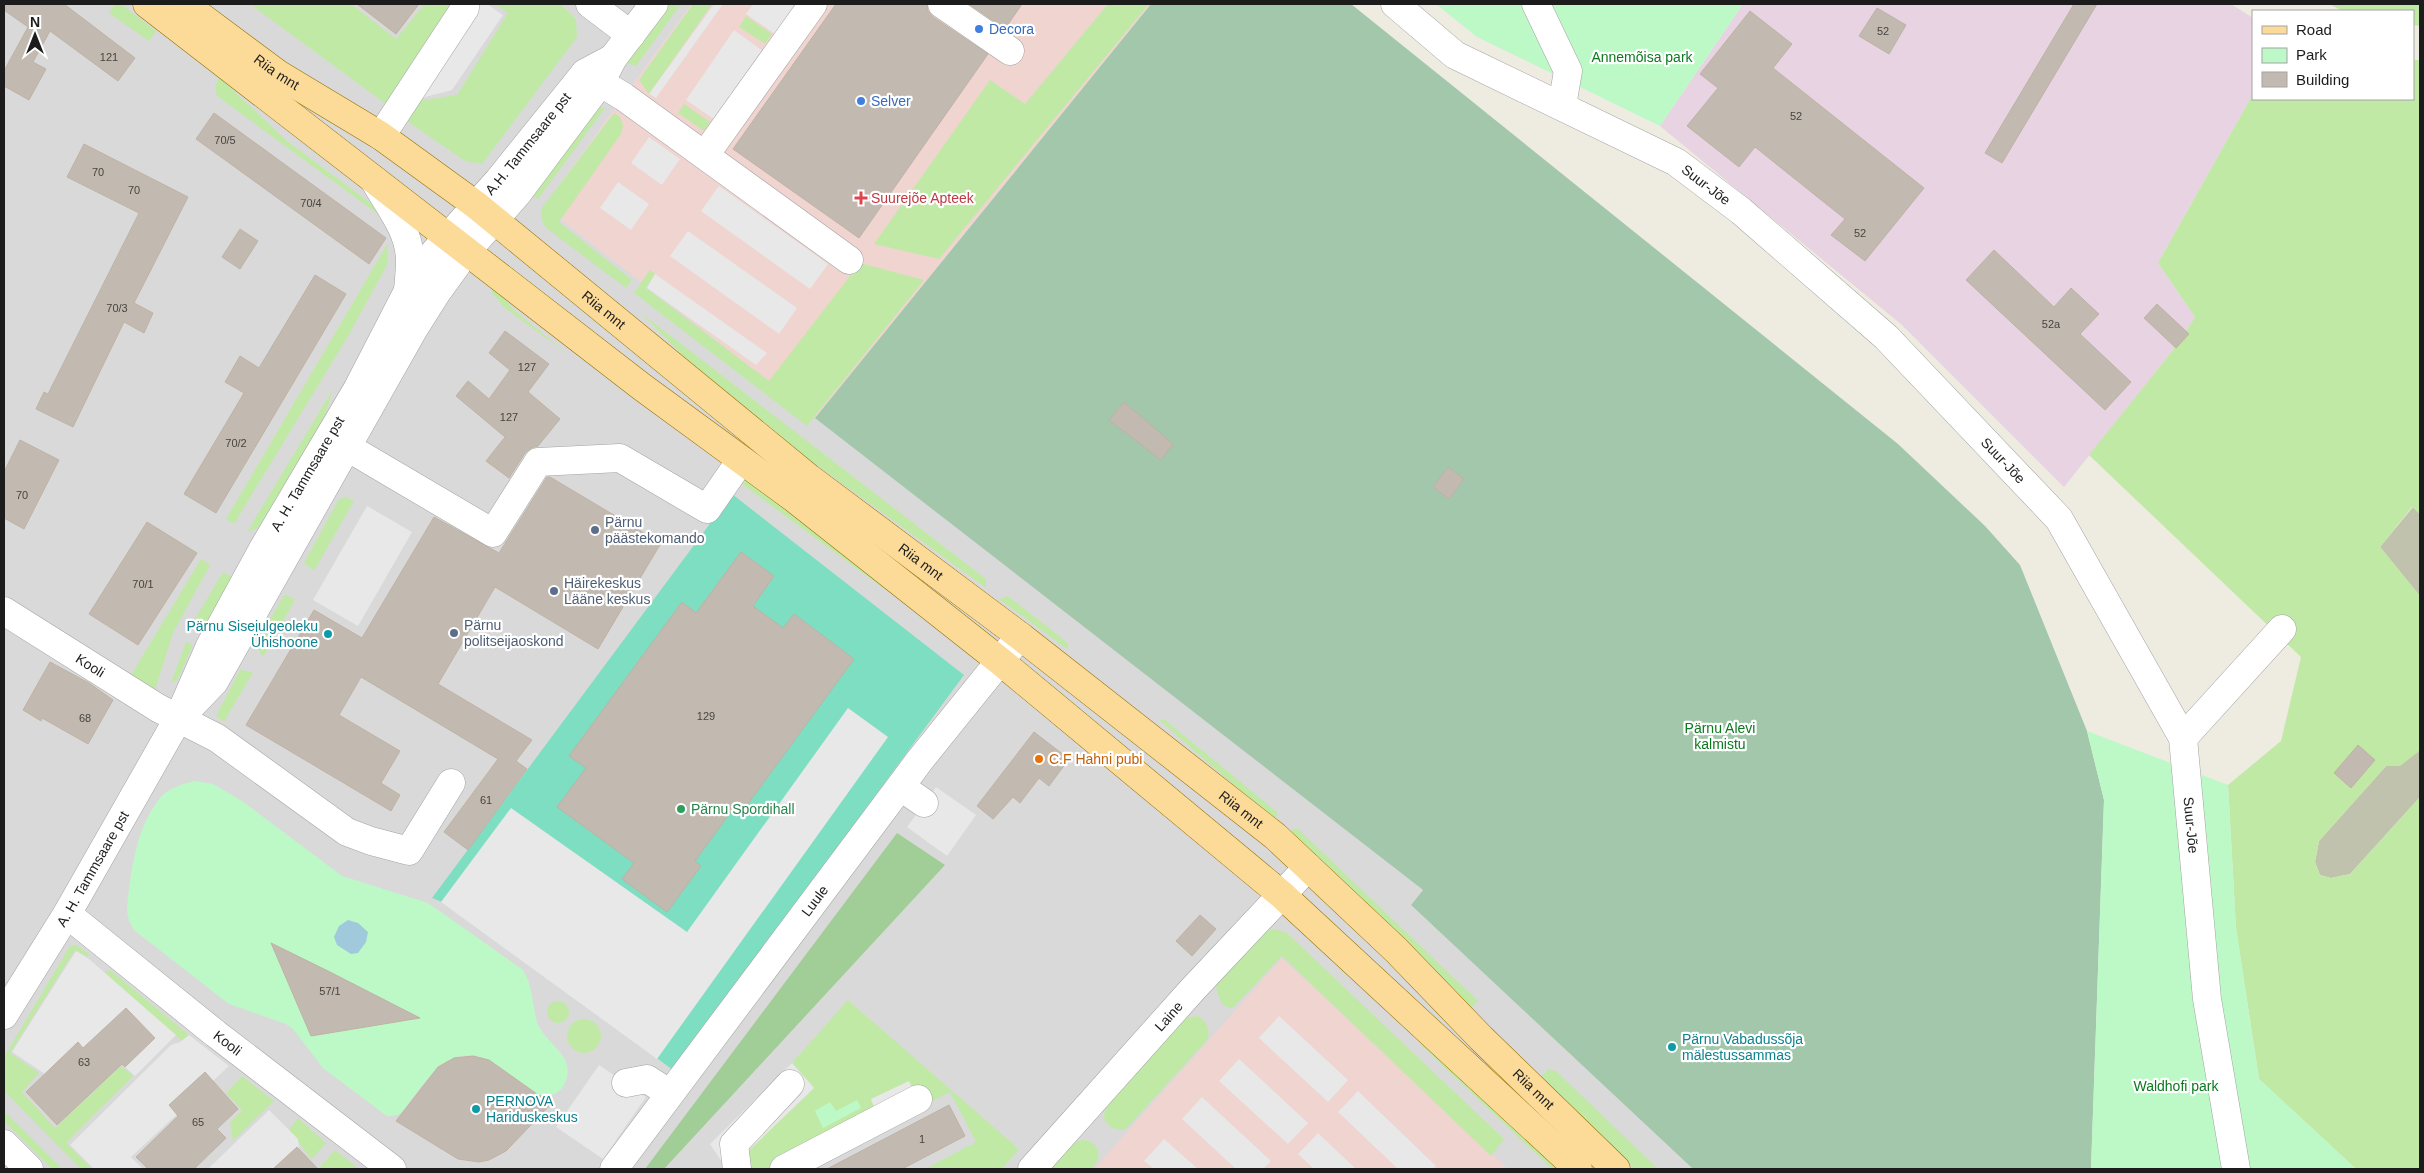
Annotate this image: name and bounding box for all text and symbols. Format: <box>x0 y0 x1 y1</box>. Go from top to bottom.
north arrow <box>10 10 60 60</box>
legend <box>2252 10 2414 100</box>
text: N <box>30 14 40 30</box>
place label: Decora <box>989 21 1034 37</box>
text: Road <box>2296 21 2332 38</box>
marker: Decora <box>973 23 985 35</box>
house number: 52 <box>1877 25 1889 37</box>
text: Park <box>2296 46 2327 63</box>
park label: Annemõisa park <box>1591 49 1694 65</box>
house number: 121 <box>100 51 118 63</box>
street label: Riia mnt <box>251 51 302 93</box>
text: Building <box>2296 71 2349 88</box>
street label: A.H. Tammsaare pst <box>482 89 574 198</box>
place label: Selver <box>871 93 911 109</box>
marker: Selver <box>855 95 867 107</box>
house number: 52 <box>1790 110 1802 122</box>
house number: 70/5 <box>214 134 236 146</box>
street label: Suur-Jõe <box>1679 161 1734 208</box>
house number: 70 <box>92 166 104 178</box>
house number: 70 <box>128 184 140 196</box>
place label: Suurejõe Apteek <box>871 190 975 206</box>
marker: Suurejõe Apteek <box>855 192 867 204</box>
house number: 70/4 <box>300 197 322 209</box>
house number: 52 <box>1854 227 1866 239</box>
street label: Riia mnt <box>579 287 629 332</box>
house number: 70/3 <box>106 302 128 314</box>
house number: 52a <box>2042 318 2061 330</box>
house number: 127 <box>518 361 536 373</box>
house number: 127 <box>500 411 518 423</box>
street label: A. H. Tammsaare pst <box>267 413 347 534</box>
street label: Suur-Jõe <box>1978 434 2029 487</box>
house number: 70/2 <box>225 437 247 449</box>
house number: 70 <box>16 489 28 501</box>
place label: Pärnu päästekomando <box>605 514 705 546</box>
marker: Pärnu päästekomando <box>589 524 601 536</box>
street label: Riia mnt <box>895 540 946 584</box>
place label: Häirekeskus Lääne keskus <box>564 575 650 607</box>
house number: 70/1 <box>132 578 154 590</box>
marker: Häirekeskus Lääne keskus <box>548 585 560 597</box>
place label: Pärnu politseijaoskond <box>464 617 564 649</box>
place label: Pärnu Sisejulgeoleku Ühishoone <box>186 618 318 650</box>
marker: Pärnu politseijaoskond <box>448 627 460 639</box>
marker: Pärnu Sisejulgeoleku Ühishoone <box>322 628 334 640</box>
street label: Kooli <box>73 650 108 680</box>
house number: 129 <box>697 710 715 722</box>
house number: 68 <box>79 712 91 724</box>
park label: Pärnu Alevi kalmistu <box>1685 720 1755 752</box>
place label: C.F Hahni pubi <box>1049 751 1142 767</box>
marker: C.F Hahni pubi <box>1033 753 1045 765</box>
street label: Riia mnt <box>1216 787 1266 832</box>
house number: 61 <box>480 794 492 806</box>
street label: Suur-Jõe <box>2180 796 2202 854</box>
place label: Pärnu Spordihall <box>691 801 795 817</box>
marker: Pärnu Spordihall <box>675 803 687 815</box>
street label: A. H. Tammsaare pst <box>53 808 132 930</box>
street label: Luule <box>798 882 831 919</box>
house number: 57/1 <box>319 985 341 997</box>
street label: Laine <box>1151 998 1186 1034</box>
street label: Kooli <box>210 1027 245 1059</box>
place label: Pärnu Vabadussõja mälestussammas <box>1682 1031 1803 1063</box>
marker: Pärnu Vabadussõja mälestussammas <box>1666 1041 1678 1053</box>
house number: 63 <box>78 1056 90 1068</box>
street label: Riia mnt <box>1510 1065 1558 1113</box>
park label: Waldhofi park <box>2133 1078 2220 1094</box>
place label: PERNOVA Hariduskeskus <box>486 1093 578 1125</box>
marker: PERNOVA Hariduskeskus <box>470 1103 482 1115</box>
house number: 65 <box>192 1116 204 1128</box>
house number: 1 <box>919 1133 925 1145</box>

